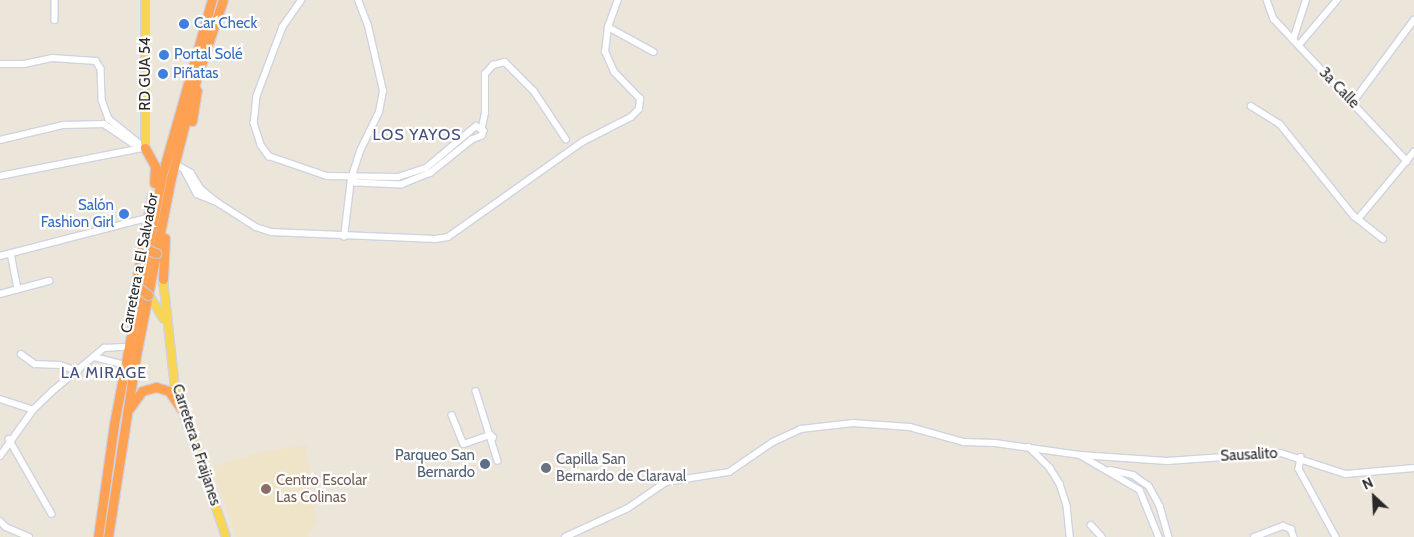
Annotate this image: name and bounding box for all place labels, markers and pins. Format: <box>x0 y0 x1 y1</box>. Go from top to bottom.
place label: Car Check <box>194 15 257 33</box>
marker: Car Check <box>178 18 190 30</box>
place label: Portal Solé <box>174 46 243 64</box>
marker: Portal Solé <box>158 49 170 61</box>
place label: Piñatas <box>173 65 219 83</box>
marker: Piñatas <box>157 68 169 80</box>
place label: Salón Fashion Girl <box>41 196 114 231</box>
marker: Salón Fashion Girl <box>118 208 130 220</box>
place label: Parqueo San Bernardo <box>395 446 475 481</box>
place label: Capilla San Bernardo de Claraval <box>556 450 686 485</box>
marker: Parqueo San Bernardo <box>479 458 491 470</box>
marker: Capilla San Bernardo de Claraval <box>540 462 552 474</box>
place label: Centro Escolar Las Colinas <box>276 471 367 506</box>
marker: Centro Escolar Las Colinas <box>260 483 272 495</box>

